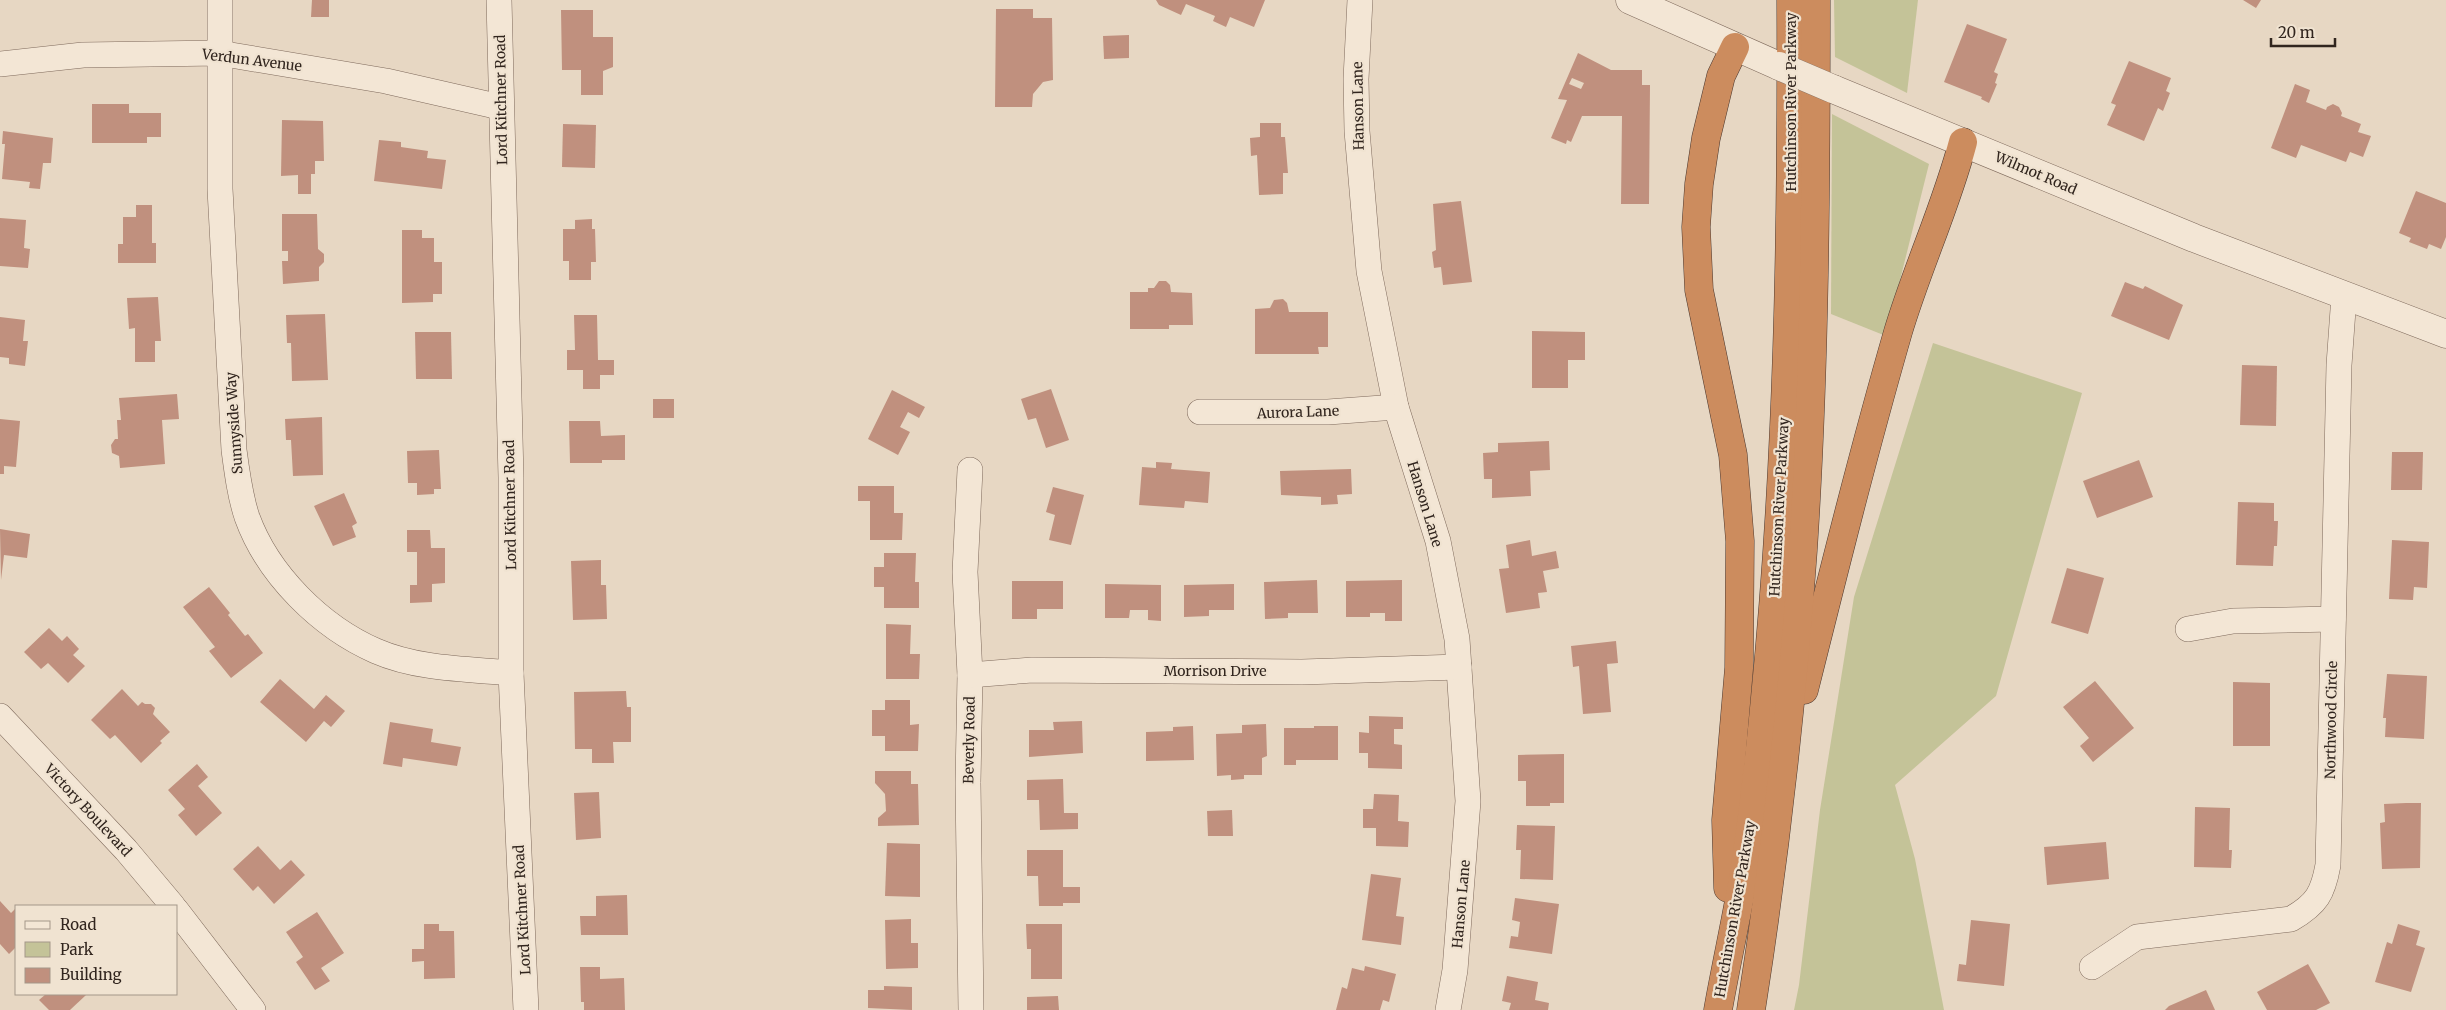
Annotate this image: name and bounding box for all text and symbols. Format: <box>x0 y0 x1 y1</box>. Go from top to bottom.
street label: Hutchinson River Parkway <box>1782 11 1800 192</box>
scale bar <box>2271 15 2335 47</box>
text: 20 m <box>2278 23 2315 42</box>
street label: Lord Kitchner Road <box>491 34 511 165</box>
street label: Verdun Avenue <box>200 45 303 75</box>
street label: Hanson Lane <box>1348 61 1368 151</box>
street label: Wilmot Road <box>1991 147 2080 199</box>
street label: Sunnyside Way <box>221 371 247 475</box>
street label: Aurora Lane <box>1255 402 1340 422</box>
street label: Hutchinson River Parkway <box>1765 416 1793 597</box>
street label: Lord Kitchner Road <box>500 439 520 570</box>
street label: Hanson Lane <box>1403 459 1447 549</box>
street label: Northwood Circle <box>2321 661 2341 779</box>
street label: Morrison Drive <box>1163 662 1267 680</box>
street label: Beverly Road <box>959 695 979 784</box>
street label: Victory Boulevard <box>40 759 136 860</box>
street label: Hutchinson River Parkway <box>1711 818 1760 999</box>
street label: Lord Kitchner Road <box>510 844 534 976</box>
street label: Hanson Lane <box>1448 859 1474 949</box>
legend <box>15 905 178 995</box>
text: Road <box>60 915 96 934</box>
text: Park <box>60 940 94 959</box>
text: Building <box>60 965 122 984</box>

